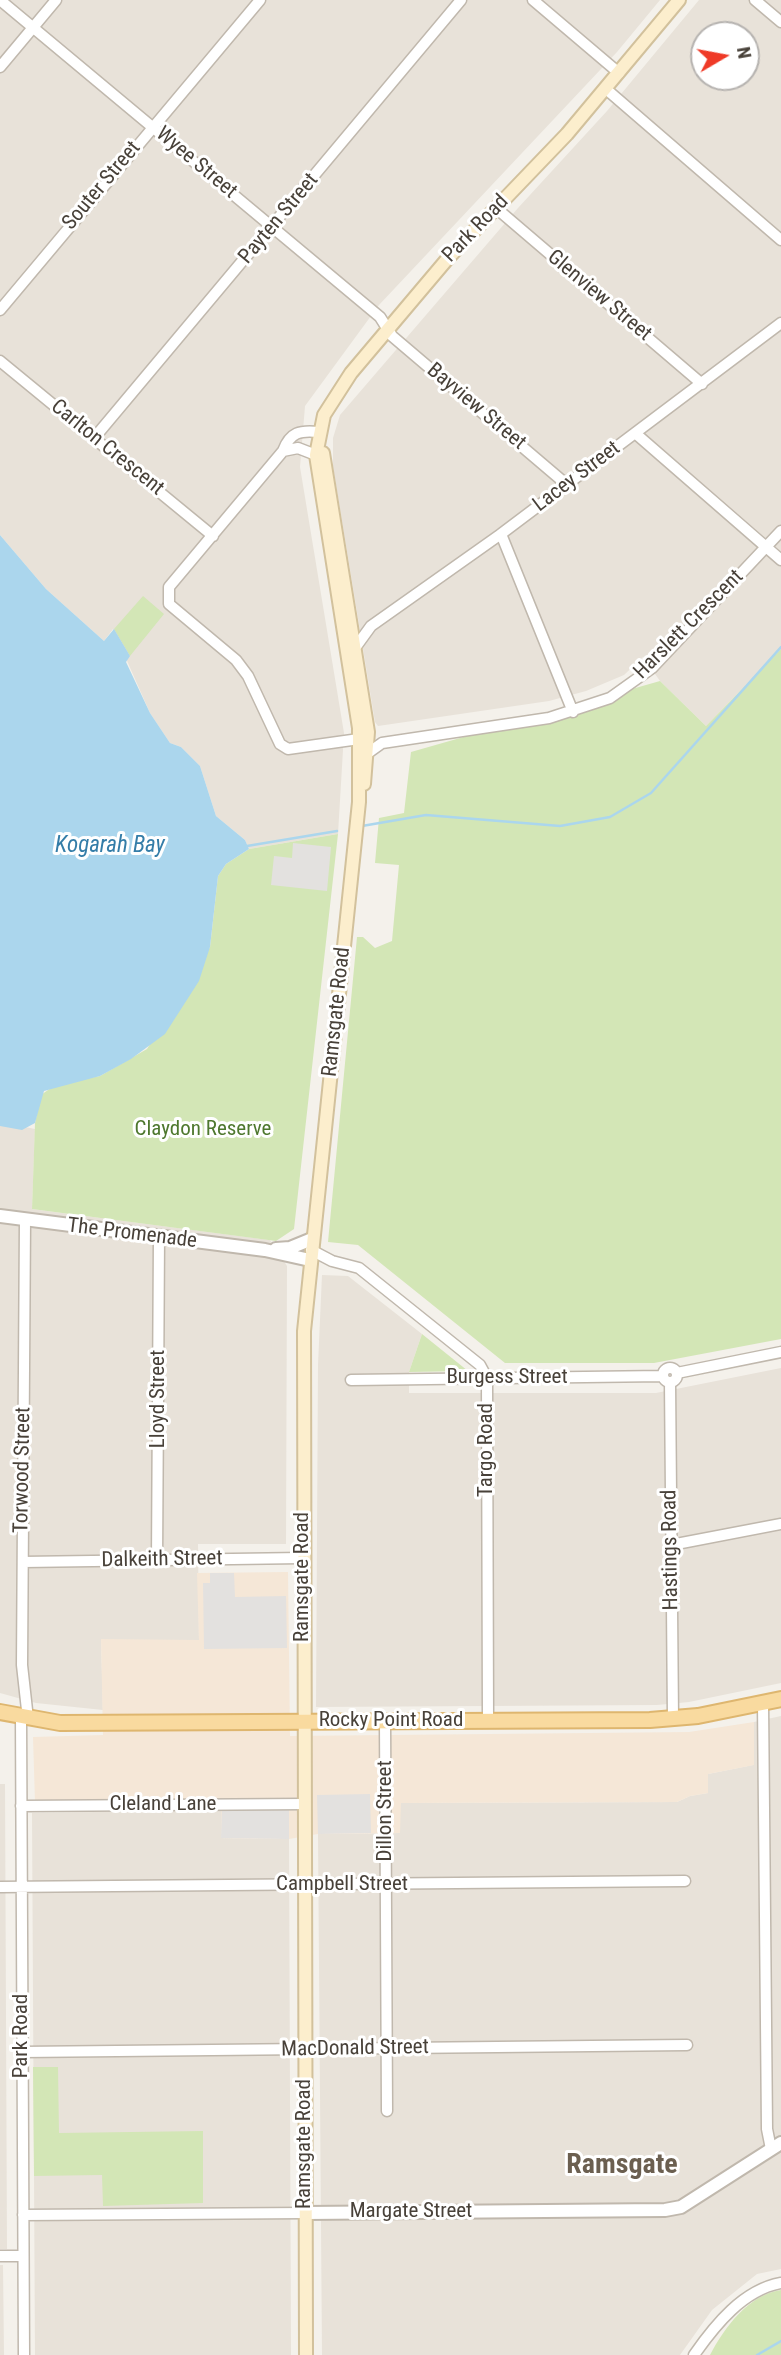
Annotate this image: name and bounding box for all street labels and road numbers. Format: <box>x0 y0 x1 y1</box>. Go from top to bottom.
street label: Wyee Street <box>150 122 242 204</box>
street label: Souter Street <box>58 137 146 235</box>
street label: Payten Street <box>234 169 324 269</box>
street label: Park Road <box>438 190 514 268</box>
street label: Glenview Street <box>542 245 656 347</box>
street label: Bayview Street <box>421 358 531 456</box>
street label: Carlton Crescent <box>45 395 169 501</box>
street label: Lacey Street <box>529 436 625 518</box>
street label: Harslett Crescent <box>629 565 749 685</box>
street label: Ramsgate Road <box>318 946 356 1078</box>
street label: The Promenade <box>66 1214 198 1254</box>
street label: Lloyd Street <box>146 1350 172 1448</box>
street label: Burgess Street <box>446 1365 568 1391</box>
street label: Targo Road <box>474 1403 500 1497</box>
street label: Torwood Street <box>9 1407 37 1533</box>
street label: Hastings Road <box>657 1489 685 1611</box>
street label: Ramsgate Road <box>290 1512 316 1642</box>
street label: Dalkeith Street <box>101 1546 223 1574</box>
street label: Rocky Point Road <box>319 1708 463 1734</box>
street label: Dillon Street <box>373 1760 399 1862</box>
street label: Cleland Lane <box>110 1792 216 1818</box>
street label: Campbell Street <box>276 1872 408 1898</box>
street label: Park Road <box>9 1994 35 2078</box>
street label: MacDonald Street <box>281 2035 429 2063</box>
street label: Ramsgate Road <box>292 2079 318 2209</box>
street label: Margate Street <box>350 2199 472 2225</box>

